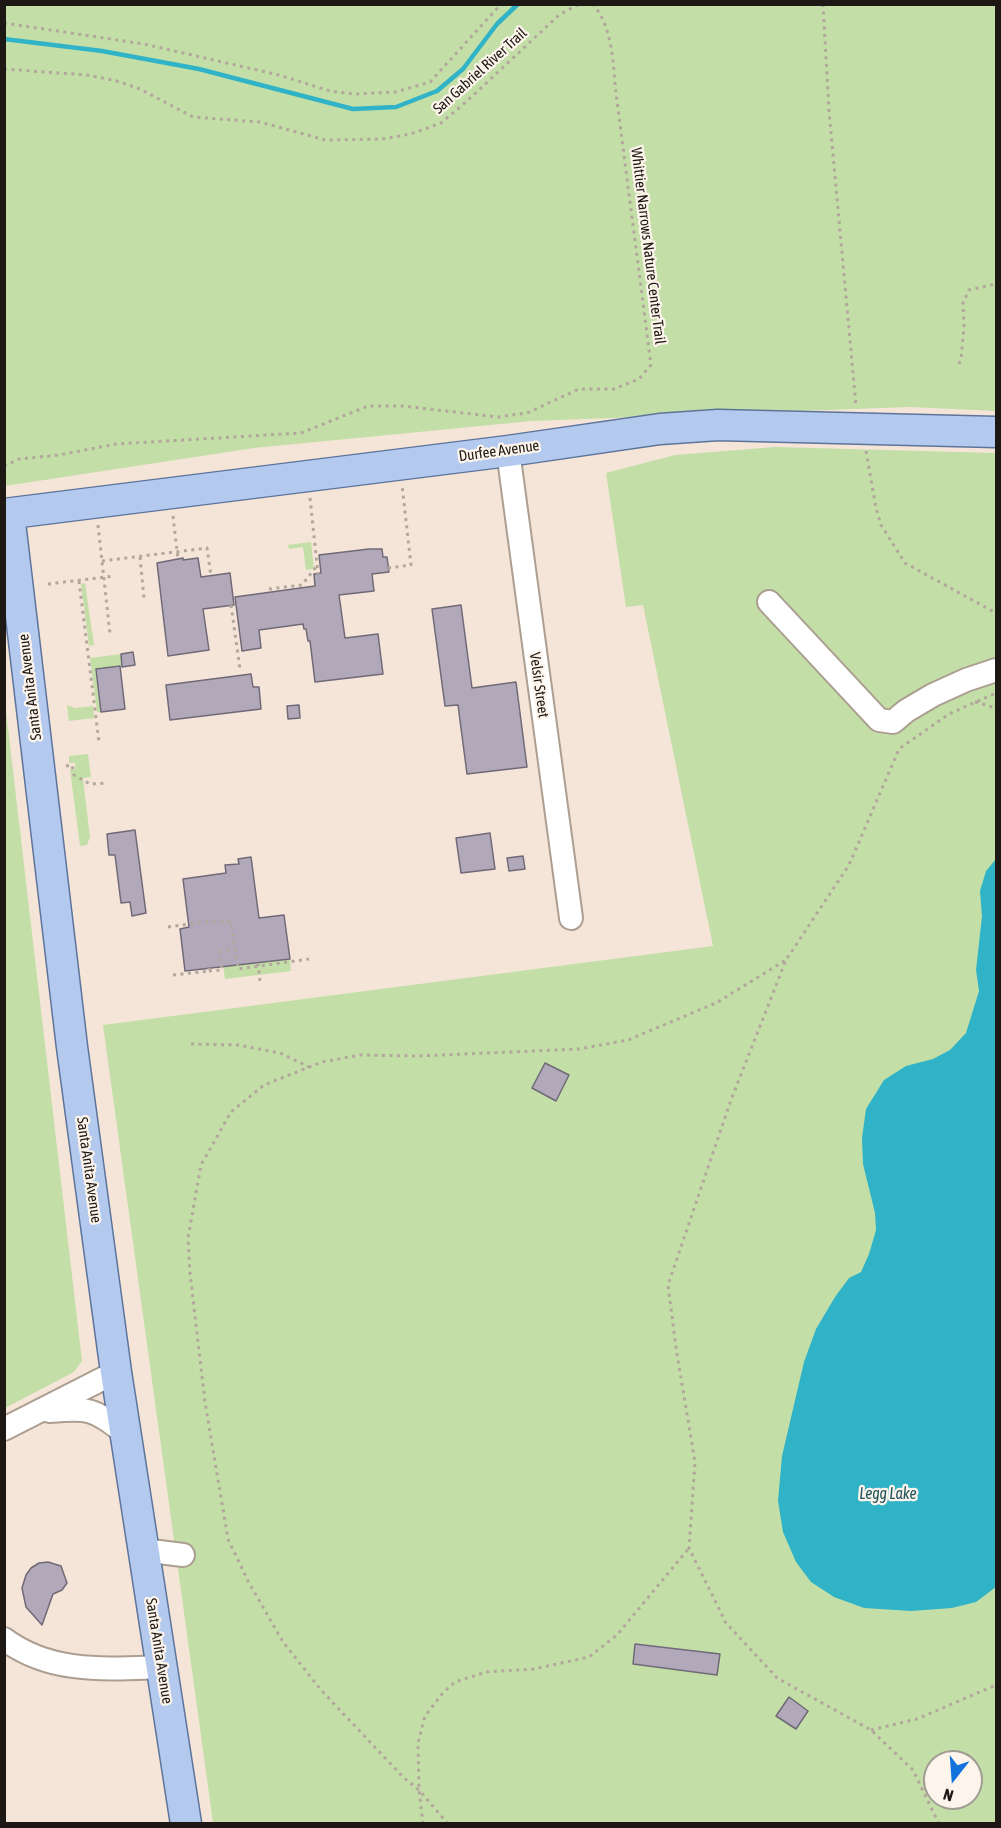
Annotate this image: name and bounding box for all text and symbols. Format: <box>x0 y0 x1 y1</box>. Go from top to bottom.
street label: San Gabriel River Trail <box>429 24 531 118</box>
street label: Whittier Narrows Nature Center Trail <box>627 147 669 345</box>
street label: Durfee Avenue <box>458 436 540 466</box>
street label: Santa Anita Avenue <box>15 633 45 741</box>
street label: Velsir Street <box>526 651 552 719</box>
street label: Santa Anita Avenue <box>73 1116 105 1224</box>
water label: Legg Lake <box>859 1484 917 1504</box>
street label: Santa Anita Avenue <box>142 1597 176 1705</box>
north arrow <box>923 1750 983 1810</box>
text: N <box>941 1785 955 1805</box>

